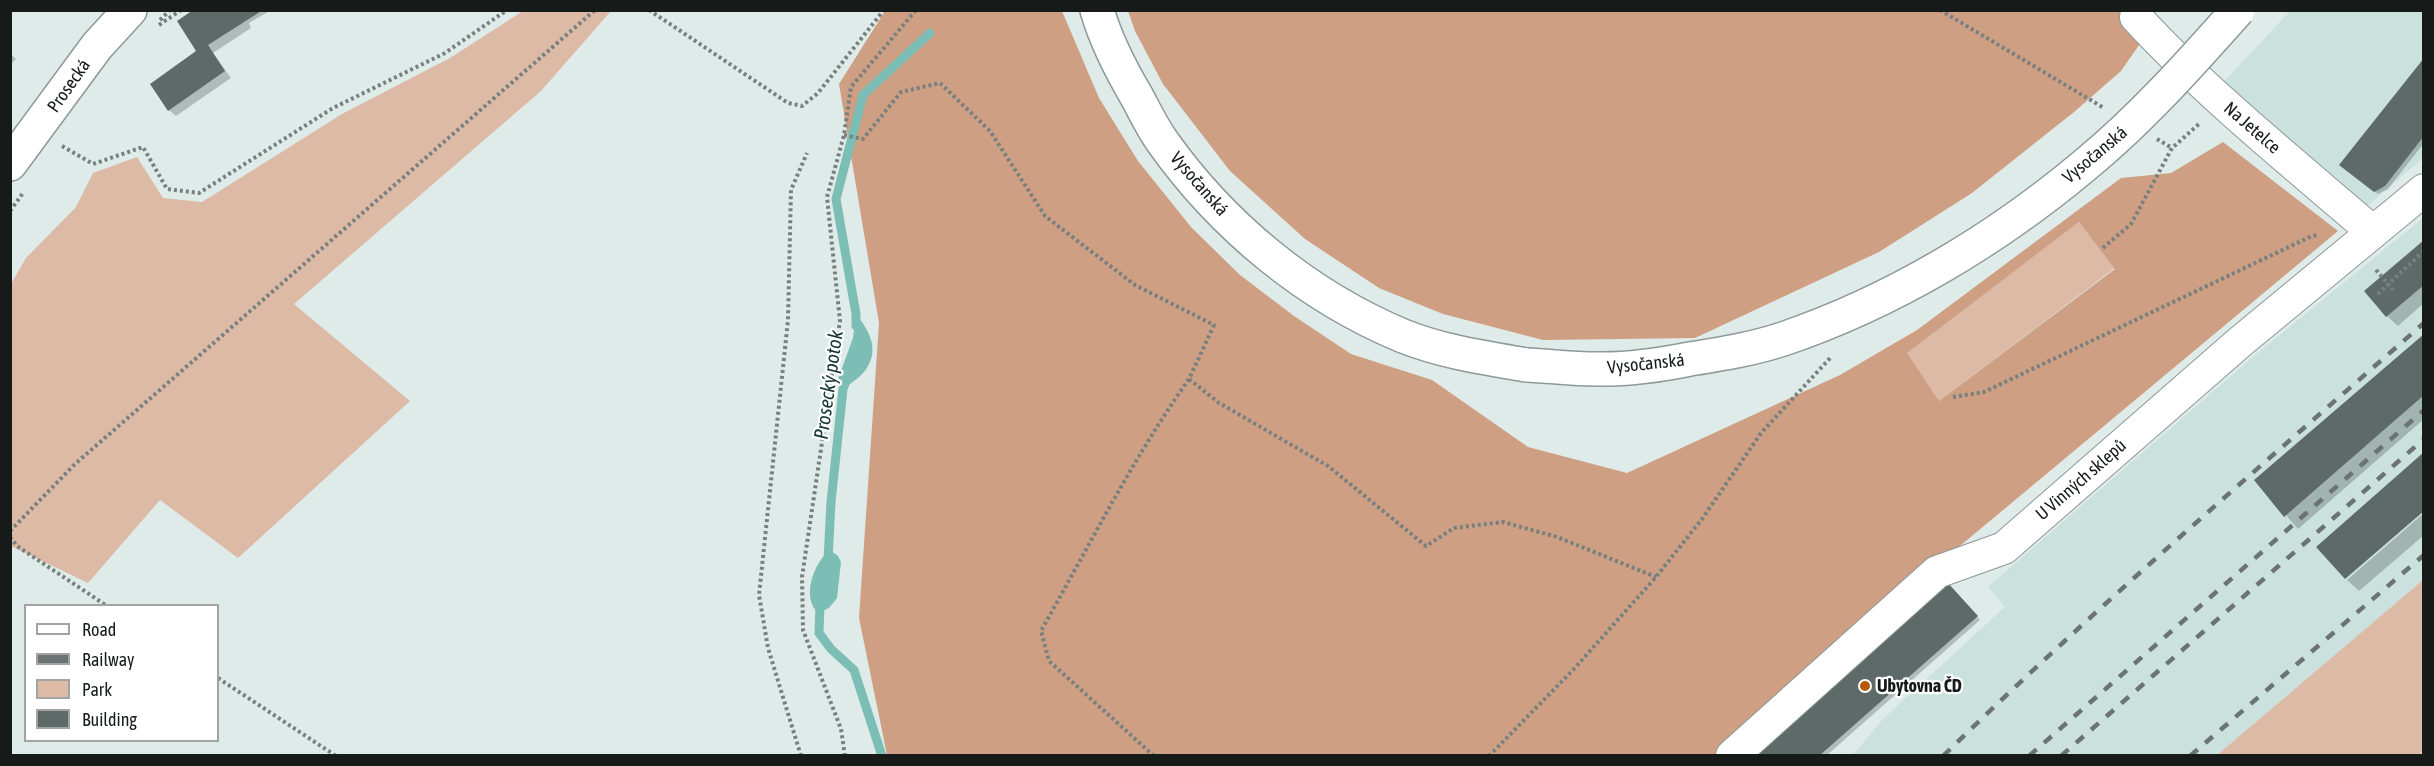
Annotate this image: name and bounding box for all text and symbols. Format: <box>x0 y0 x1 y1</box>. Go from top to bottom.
street label: Prosecká <box>43 55 95 117</box>
street label: Na Jetelce <box>2219 98 2285 158</box>
street label: Vysočanská <box>2058 122 2132 188</box>
street label: Vysočanská <box>1165 148 1233 220</box>
water label: Prosecký potok <box>809 329 849 441</box>
street label: Vysočanská <box>1606 349 1686 379</box>
street label: U Vinných sklepů <box>2031 435 2131 525</box>
legend <box>24 604 219 742</box>
text: Road <box>82 619 116 640</box>
text: Railway <box>82 649 134 670</box>
place label: Ubytovna ČD <box>1877 675 1962 697</box>
text: Park <box>82 679 112 700</box>
marker: Ubytovna ČD <box>1858 679 1872 693</box>
text: Building <box>82 709 137 730</box>

